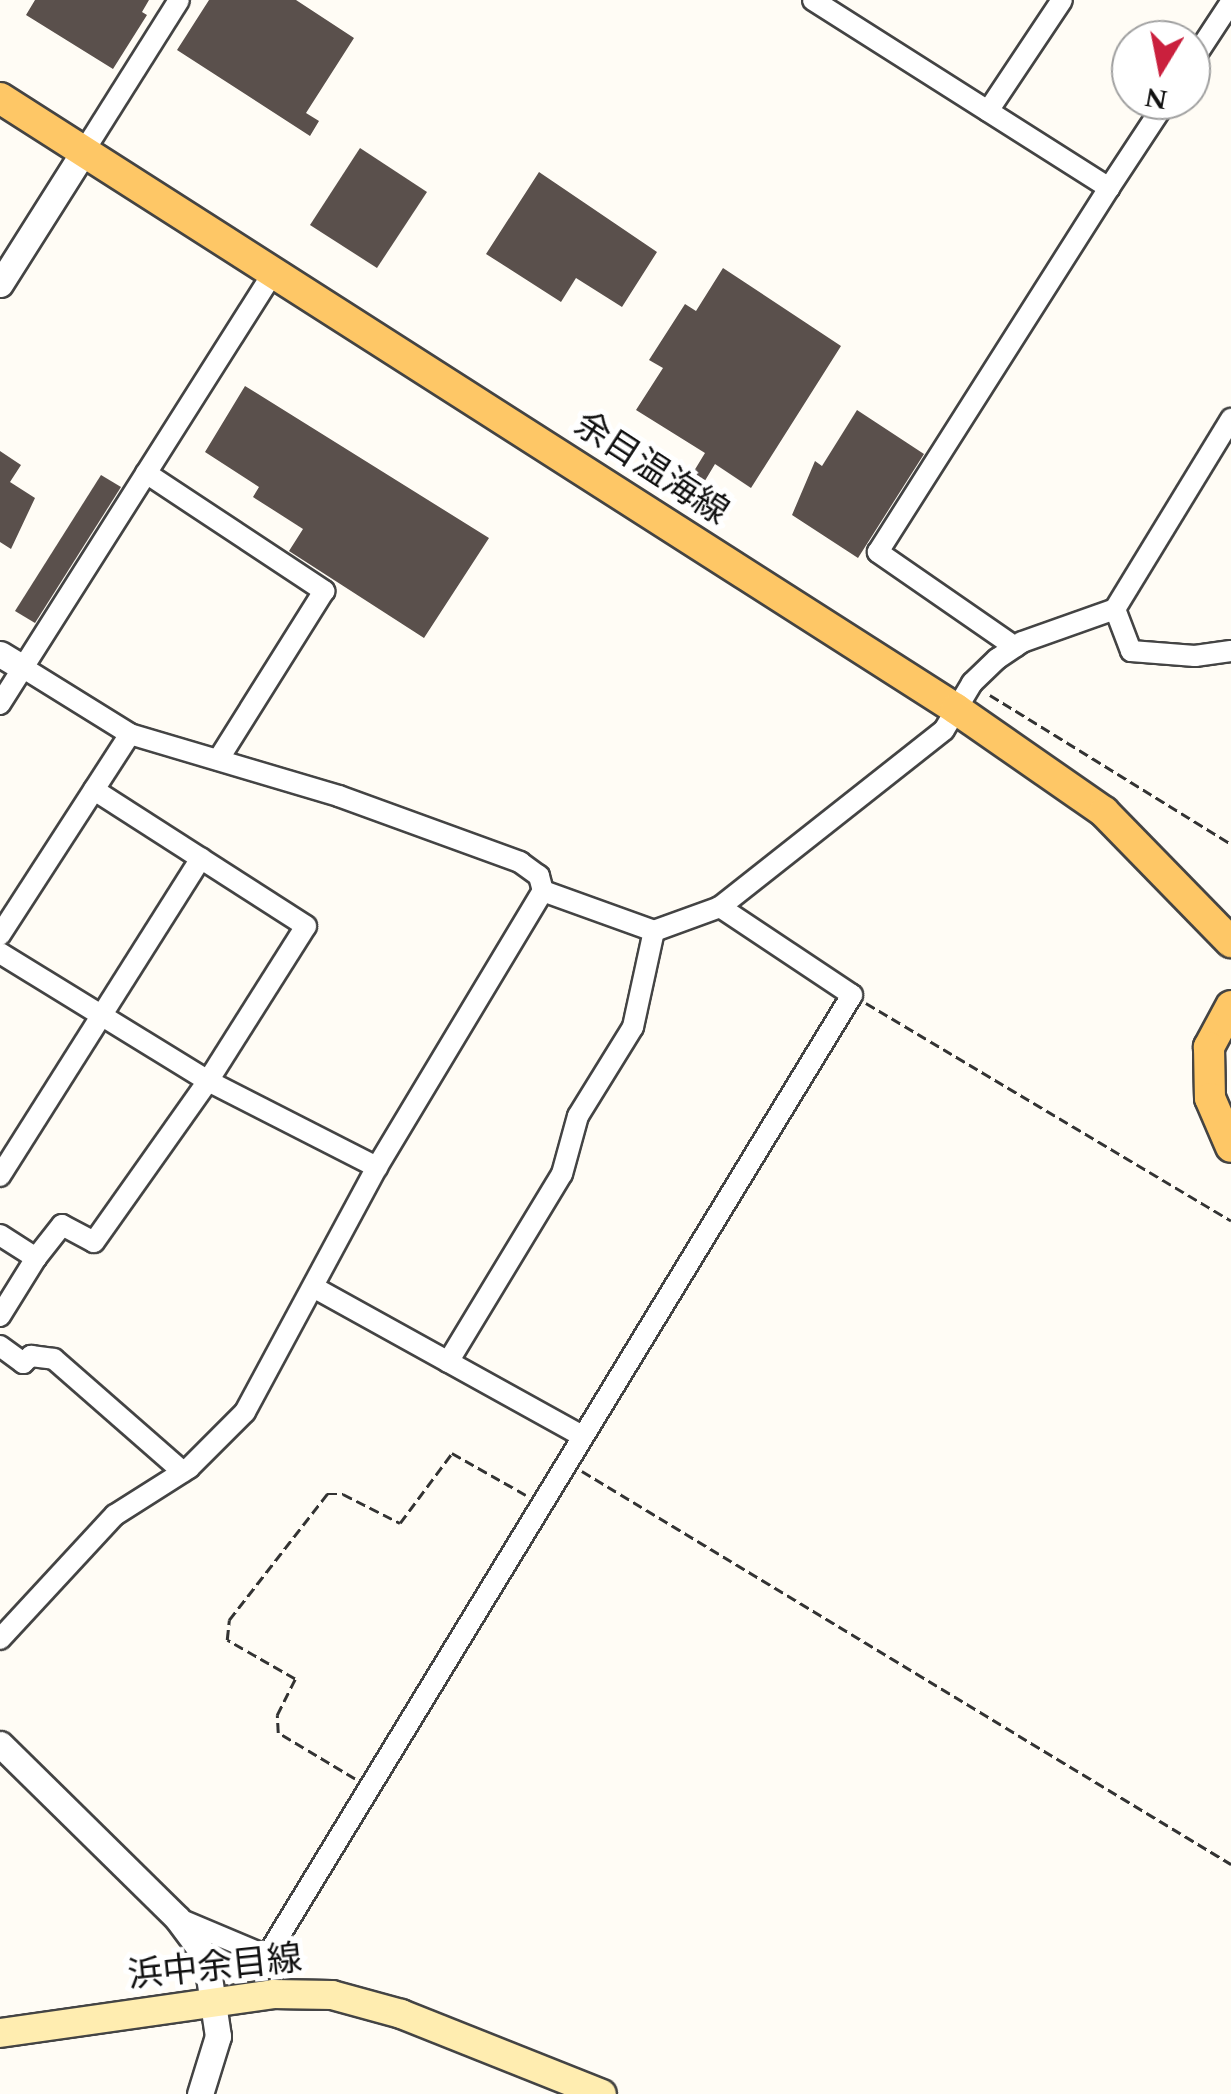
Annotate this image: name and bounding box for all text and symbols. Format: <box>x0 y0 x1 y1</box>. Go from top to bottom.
north arrow <box>1111 20 1211 120</box>
text: N <box>1141 75 1171 121</box>
street label: 余目温海線 <box>566 404 736 534</box>
street label: 浜中余目線 <box>126 1938 304 1998</box>

